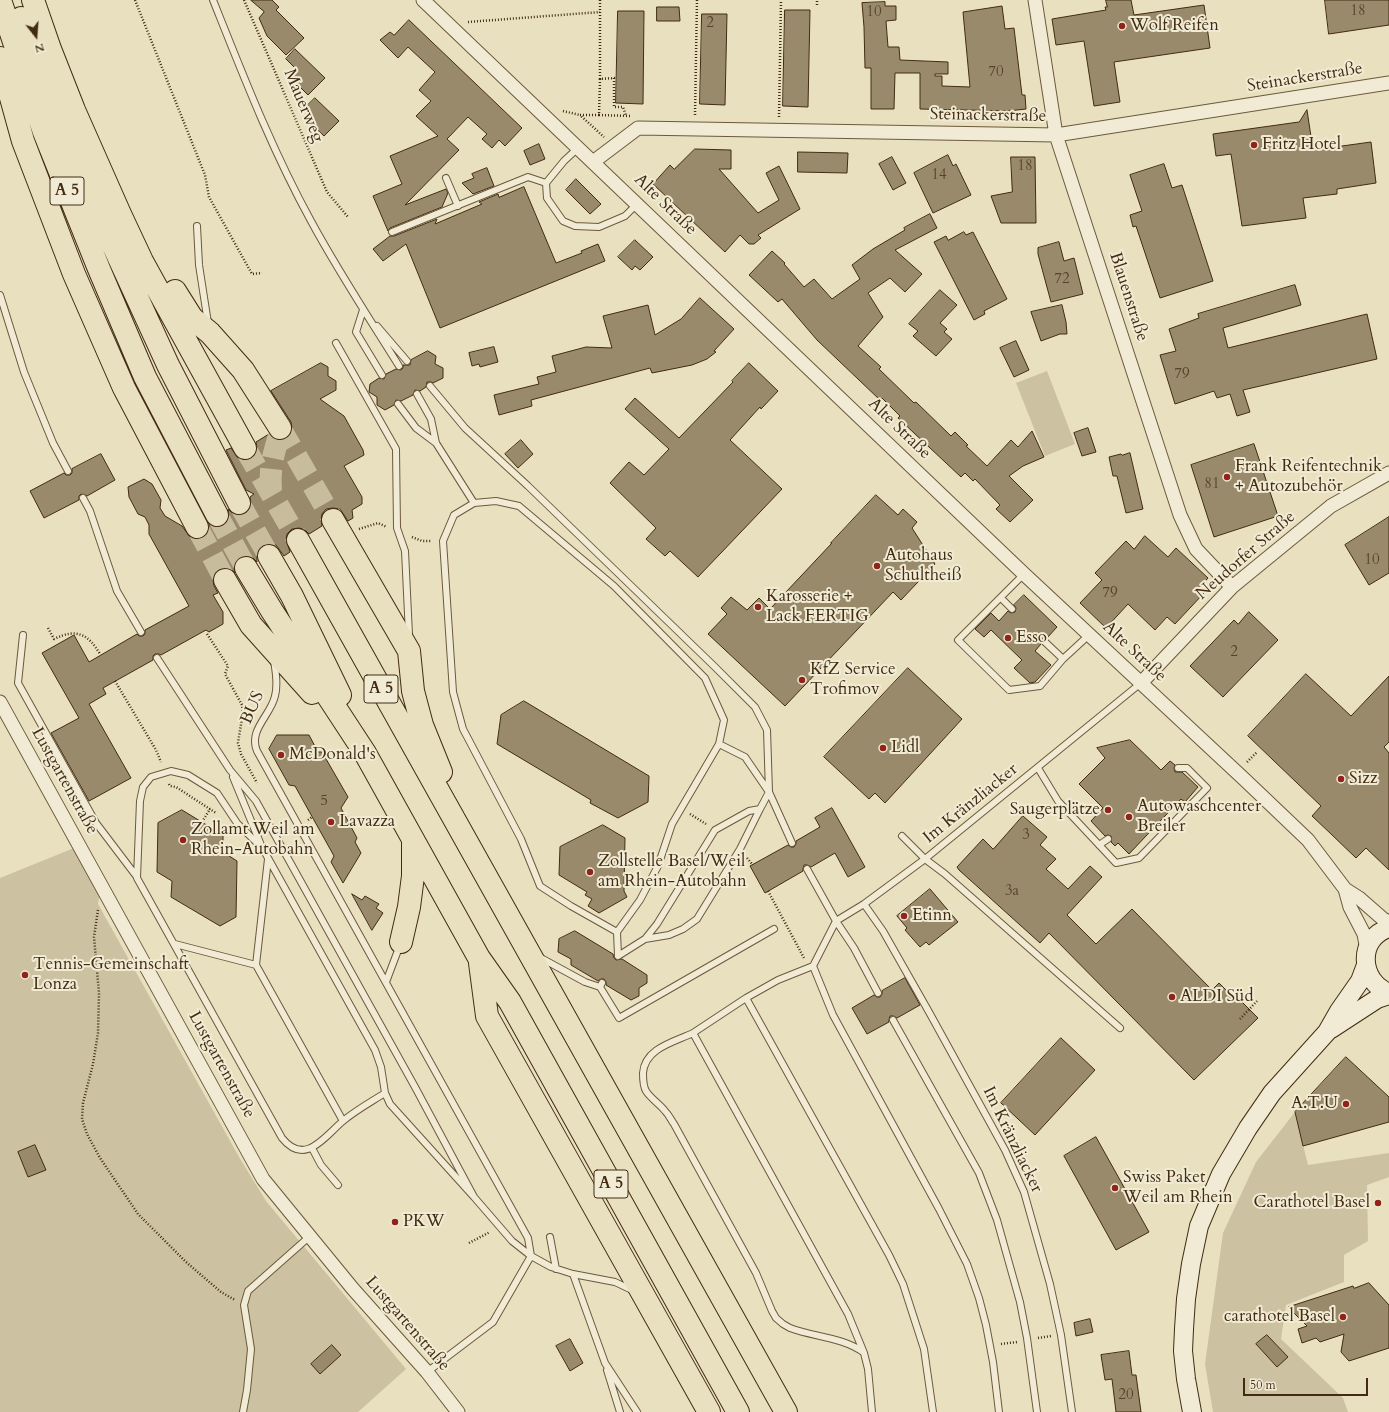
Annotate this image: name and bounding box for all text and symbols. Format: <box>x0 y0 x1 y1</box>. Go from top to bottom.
house number: 18 <box>1350 3 1366 21</box>
house number: 10 <box>866 4 882 22</box>
house number: 2 <box>706 15 714 33</box>
north arrow <box>16 16 56 56</box>
place label: Wolf Reifen <box>1130 16 1219 36</box>
marker: Wolf Reifen <box>1117 21 1127 31</box>
text: N <box>33 39 46 57</box>
street label: Steinackerstraße <box>1246 59 1364 97</box>
house number: 70 <box>988 64 1004 82</box>
street label: Mauerweg <box>278 66 328 146</box>
street label: Steinackerstraße <box>930 105 1046 127</box>
place label: Fritz Hotel <box>1262 135 1341 155</box>
marker: Fritz Hotel <box>1249 140 1259 150</box>
house number: 18 <box>1017 158 1033 176</box>
house number: 14 <box>931 167 947 185</box>
street label: Alte Straße <box>629 170 701 240</box>
road number: A 5 <box>50 177 84 205</box>
street label: Blauenstraße <box>1104 250 1152 344</box>
house number: 72 <box>1054 271 1070 289</box>
house number: 79 <box>1174 366 1190 384</box>
street label: Alte Straße <box>863 394 935 464</box>
place label: Frank Reifentechnik + Autozubehör <box>1235 457 1382 497</box>
marker: Frank Reifentechnik + Autozubehör <box>1222 472 1232 482</box>
house number: 81 <box>1204 476 1220 494</box>
street label: Neudorfer Straße <box>1192 507 1300 605</box>
place label: Autohaus Schultheiß <box>885 546 962 586</box>
house number: 10 <box>1364 552 1380 570</box>
marker: Autohaus Schultheiß <box>872 561 882 571</box>
house number: 79 <box>1102 585 1118 603</box>
place label: Karosserie + Lack FERTIG <box>766 587 869 627</box>
marker: Karosserie + Lack FERTIG <box>753 602 763 612</box>
street label: Alte Straße <box>1098 617 1170 687</box>
place label: Esso <box>1016 628 1047 648</box>
marker: Esso <box>1003 633 1013 643</box>
house number: 2 <box>1230 644 1238 662</box>
place label: KfZ Service Trofimov <box>810 660 896 700</box>
road number: A 5 <box>364 675 398 703</box>
marker: KfZ Service Trofimov <box>797 675 807 685</box>
street label: BUS <box>237 688 269 728</box>
street label: Lustgartenstraße <box>26 724 102 838</box>
place label: Lidl <box>891 738 919 758</box>
marker: Lidl <box>878 743 888 753</box>
place label: McDonald's <box>289 745 376 765</box>
marker: McDonald's <box>276 750 286 760</box>
street label: Im Kränzliacker <box>920 760 1022 848</box>
place label: Sizz <box>1349 769 1377 789</box>
marker: Sizz <box>1336 774 1346 784</box>
house number: 5 <box>320 793 328 811</box>
place label: Autowaschcenter Breiler <box>1137 797 1261 837</box>
place label: Saugerplätze <box>1010 800 1100 820</box>
marker: Saugerplätze <box>1103 805 1113 815</box>
place label: Lavazza <box>339 812 395 832</box>
marker: Autowaschcenter Breiler <box>1124 812 1134 822</box>
marker: Lavazza <box>326 817 336 827</box>
place label: Zollamt Weil am Rhein-Autobahn <box>191 820 315 860</box>
house number: 3 <box>1022 827 1030 845</box>
marker: Zollamt Weil am Rhein-Autobahn <box>178 835 188 845</box>
place label: Zollstelle Basel/Weil am Rhein-Autobahn <box>598 852 747 892</box>
marker: Zollstelle Basel/Weil am Rhein-Autobahn <box>585 867 595 877</box>
house number: 3a <box>1005 883 1019 901</box>
place label: Etinn <box>912 906 952 926</box>
marker: Etinn <box>899 911 909 921</box>
place label: Tennis-Gemeinschaft Lonza <box>33 955 189 995</box>
marker: Tennis-Gemeinschaft Lonza <box>20 970 30 980</box>
place label: ALDI Süd <box>1180 987 1253 1007</box>
marker: ALDI Süd <box>1167 992 1177 1002</box>
street label: Lustgartenstraße <box>183 1008 259 1122</box>
street label: Im Kränzliacker <box>978 1084 1046 1196</box>
place label: A.T.U <box>1291 1094 1338 1114</box>
marker: A.T.U <box>1341 1099 1351 1109</box>
place label: Swiss Paket Weil am Rhein <box>1123 1168 1233 1208</box>
road number: A 5 <box>594 1170 628 1198</box>
marker: Swiss Paket Weil am Rhein <box>1110 1183 1120 1193</box>
place label: Carathotel Basel <box>1254 1193 1370 1213</box>
marker: Carathotel Basel <box>1373 1198 1383 1208</box>
place label: PKW <box>403 1212 444 1232</box>
marker: PKW <box>390 1217 400 1227</box>
street label: Lustgartenstraße <box>360 1272 454 1376</box>
place label: carathotel Basel <box>1224 1307 1335 1327</box>
marker: carathotel Basel <box>1338 1312 1348 1322</box>
scale bar <box>1245 1370 1370 1396</box>
text: 50 m <box>1250 1377 1276 1393</box>
house number: 20 <box>1118 1387 1134 1405</box>

